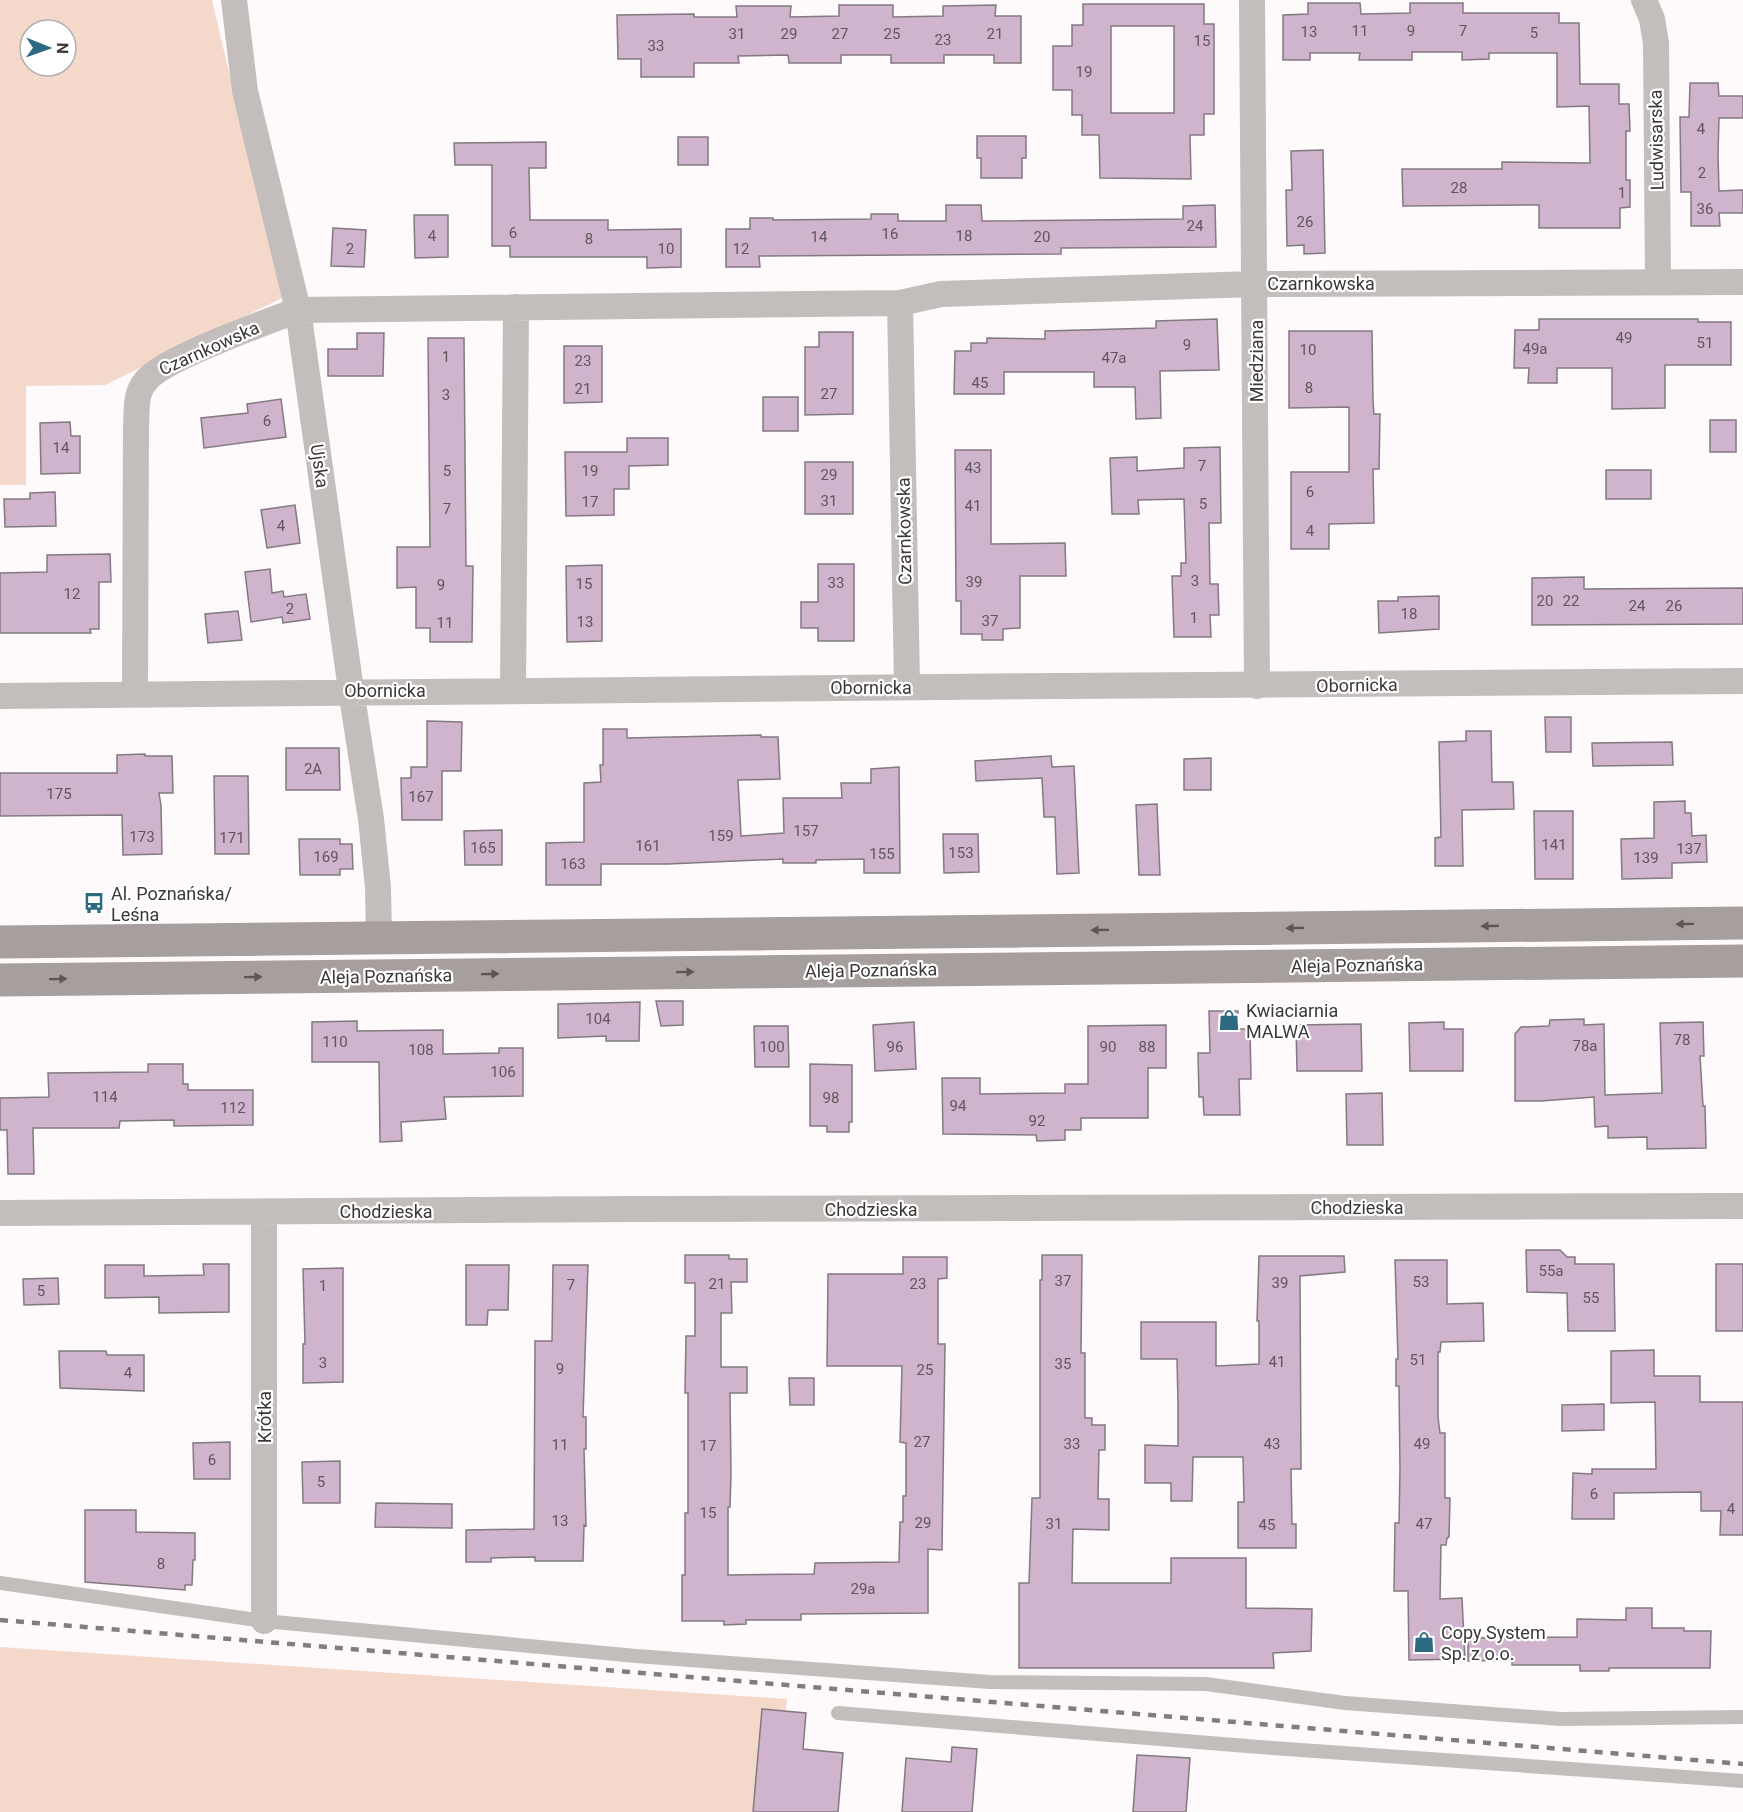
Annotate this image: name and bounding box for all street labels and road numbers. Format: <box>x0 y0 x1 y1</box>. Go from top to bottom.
street label: Ludwisarska <box>1645 89 1667 191</box>
street label: Czarnkowska <box>1267 273 1375 294</box>
street label: Czarnkowska <box>156 317 262 379</box>
street label: Miedziana <box>1246 320 1267 402</box>
street label: Ujska <box>307 443 333 489</box>
street label: Czarnkowska <box>893 477 915 585</box>
street label: Obornicka <box>1316 674 1398 696</box>
street label: Obornicka <box>830 677 912 698</box>
street label: Obornicka <box>344 680 426 701</box>
street label: Aleja Poznańska <box>1291 953 1423 977</box>
street label: Aleja Poznańska <box>805 958 937 982</box>
street label: Aleja Poznańska <box>320 964 452 988</box>
street label: Chodzieska <box>1310 1197 1404 1218</box>
street label: Chodzieska <box>824 1199 918 1220</box>
street label: Chodzieska <box>339 1201 433 1222</box>
street label: Krótka <box>254 1391 275 1443</box>

